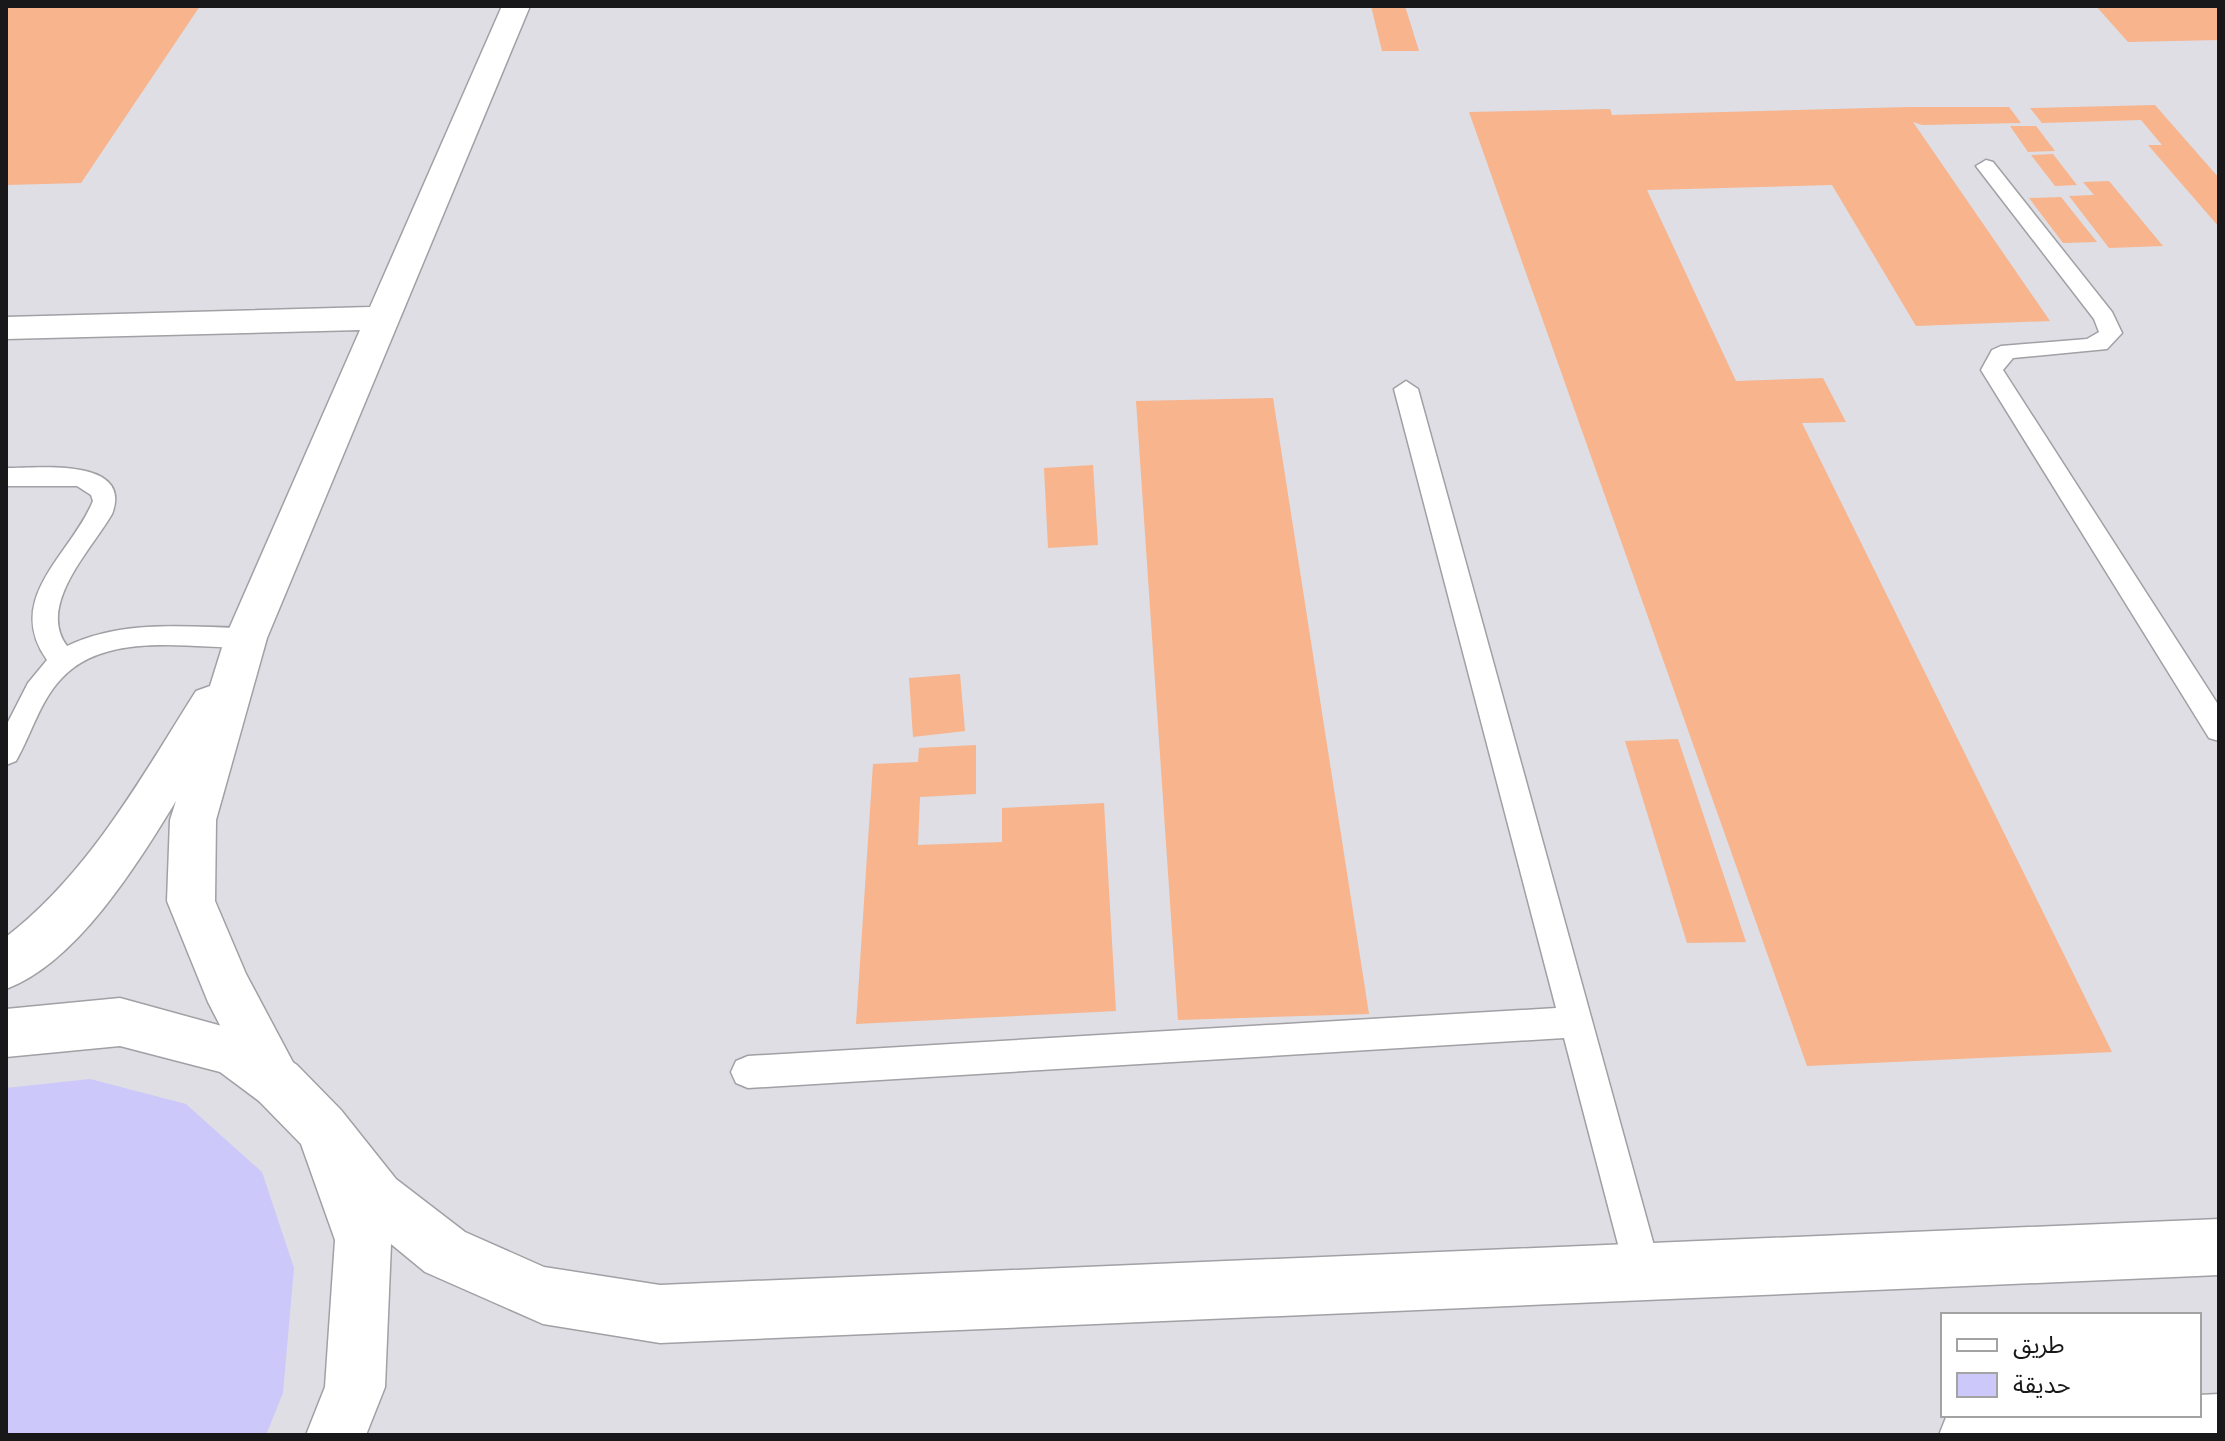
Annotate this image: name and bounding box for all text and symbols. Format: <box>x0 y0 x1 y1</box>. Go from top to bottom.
legend <box>1941 1313 2201 1417</box>
text: طريق <box>2013 1328 2065 1363</box>
text: حديقة <box>2013 1368 2071 1403</box>

